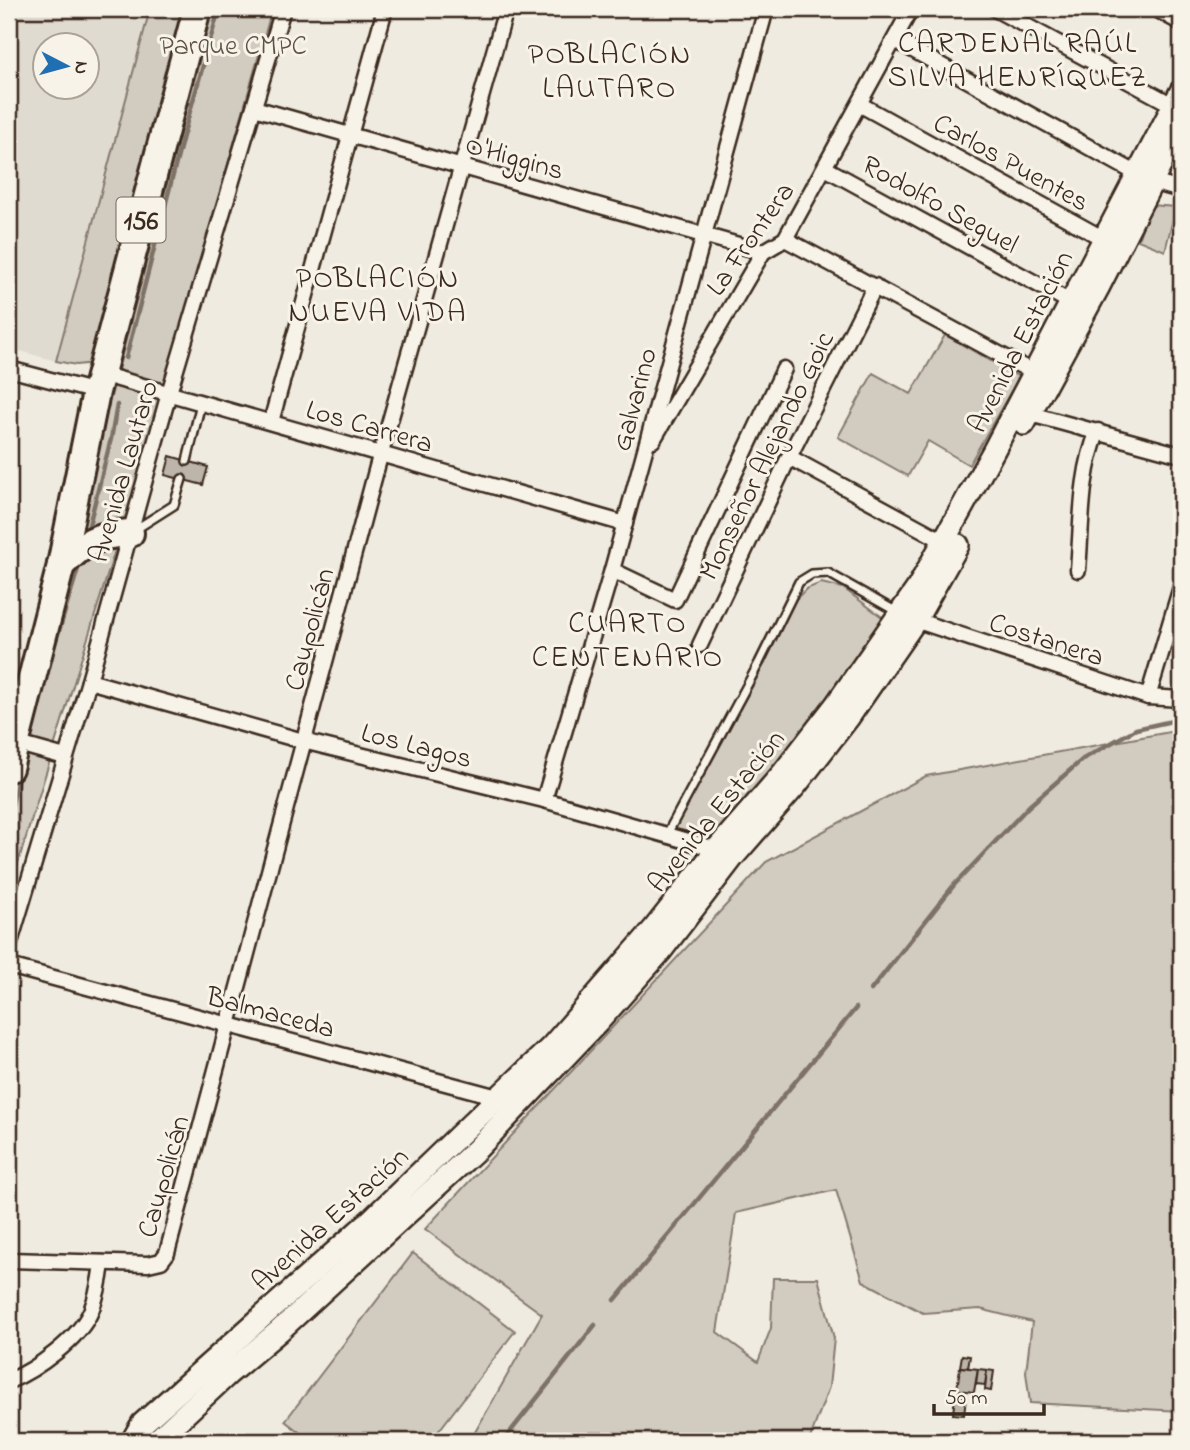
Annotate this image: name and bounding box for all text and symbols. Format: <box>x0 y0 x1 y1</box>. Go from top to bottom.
district label: CARDENAL RAÚL SILVA HENRÍQUEZ <box>888 23 1148 101</box>
park label: Parque CMPC <box>159 27 307 68</box>
north arrow <box>32 32 102 102</box>
district label: POBLACIÓN LAUTARO <box>528 34 692 112</box>
text: N <box>66 60 95 75</box>
street label: Carlos Puentes <box>925 104 1096 224</box>
street label: O'Higgins <box>460 126 568 193</box>
street label: Rodolfo Seguel <box>854 146 1025 266</box>
street label: La Frontera <box>697 175 806 305</box>
road number: 156 <box>116 197 166 242</box>
street label: Avenida Estación <box>959 244 1086 441</box>
district label: POBLACIÓN NUEVA VIDA <box>288 258 468 336</box>
street label: Monseñor Alejando Goic <box>690 325 846 588</box>
street label: Galvarino <box>603 344 670 456</box>
street label: Avenida Lautaro <box>80 376 171 568</box>
street label: Los Carrera <box>301 391 437 466</box>
street label: Caupolicán <box>275 564 347 696</box>
district label: CUARTO CENTENARIO <box>532 603 724 681</box>
street label: Costanera <box>983 603 1109 679</box>
street label: Los Lagos <box>356 714 476 781</box>
street label: Avenida Estación <box>639 722 796 903</box>
street label: Balmaceda <box>200 977 339 1051</box>
street label: Caupolicán <box>128 1111 202 1243</box>
street label: Avenida Estación <box>243 1139 419 1303</box>
scale bar <box>934 1373 1045 1417</box>
text: 50 m <box>945 1384 988 1414</box>

